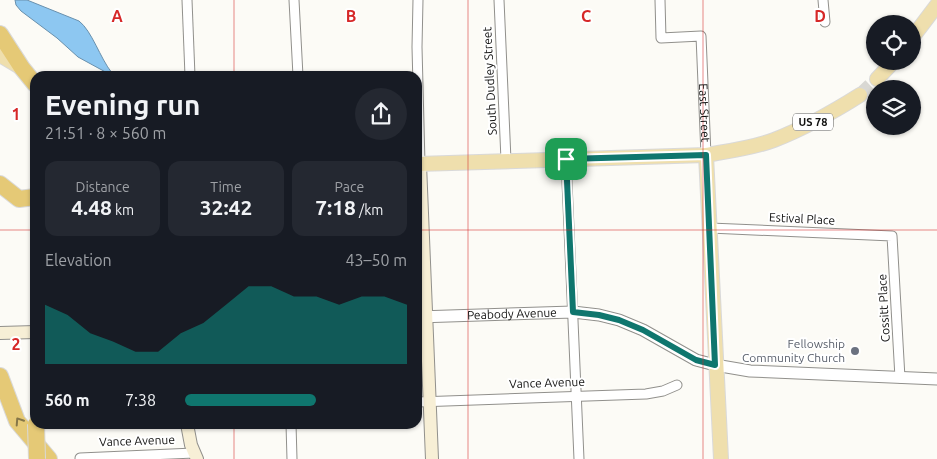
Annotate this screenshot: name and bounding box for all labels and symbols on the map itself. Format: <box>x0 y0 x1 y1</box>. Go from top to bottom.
text: A <box>111 7 123 25</box>
text: B <box>346 7 356 25</box>
text: C <box>581 7 591 25</box>
text: D <box>814 7 826 25</box>
street label: South Dudley Street <box>480 26 499 136</box>
street label: East Street <box>697 83 712 143</box>
text: 1 <box>11 105 21 123</box>
road number: US 78 <box>793 114 833 130</box>
pin <box>545 138 587 180</box>
street label: Estival Place <box>769 210 835 227</box>
street label: Cossitt Place <box>875 273 892 343</box>
street label: Peabody Avenue <box>467 306 557 321</box>
text: 2 <box>11 335 21 353</box>
place label: Fellowship Community Church <box>742 337 845 364</box>
marker: Fellowship Community Church <box>849 345 861 357</box>
street label: Vance Avenue <box>509 375 585 390</box>
one-way arrow <box>16 418 25 427</box>
street label: Vance Avenue <box>99 433 175 448</box>

